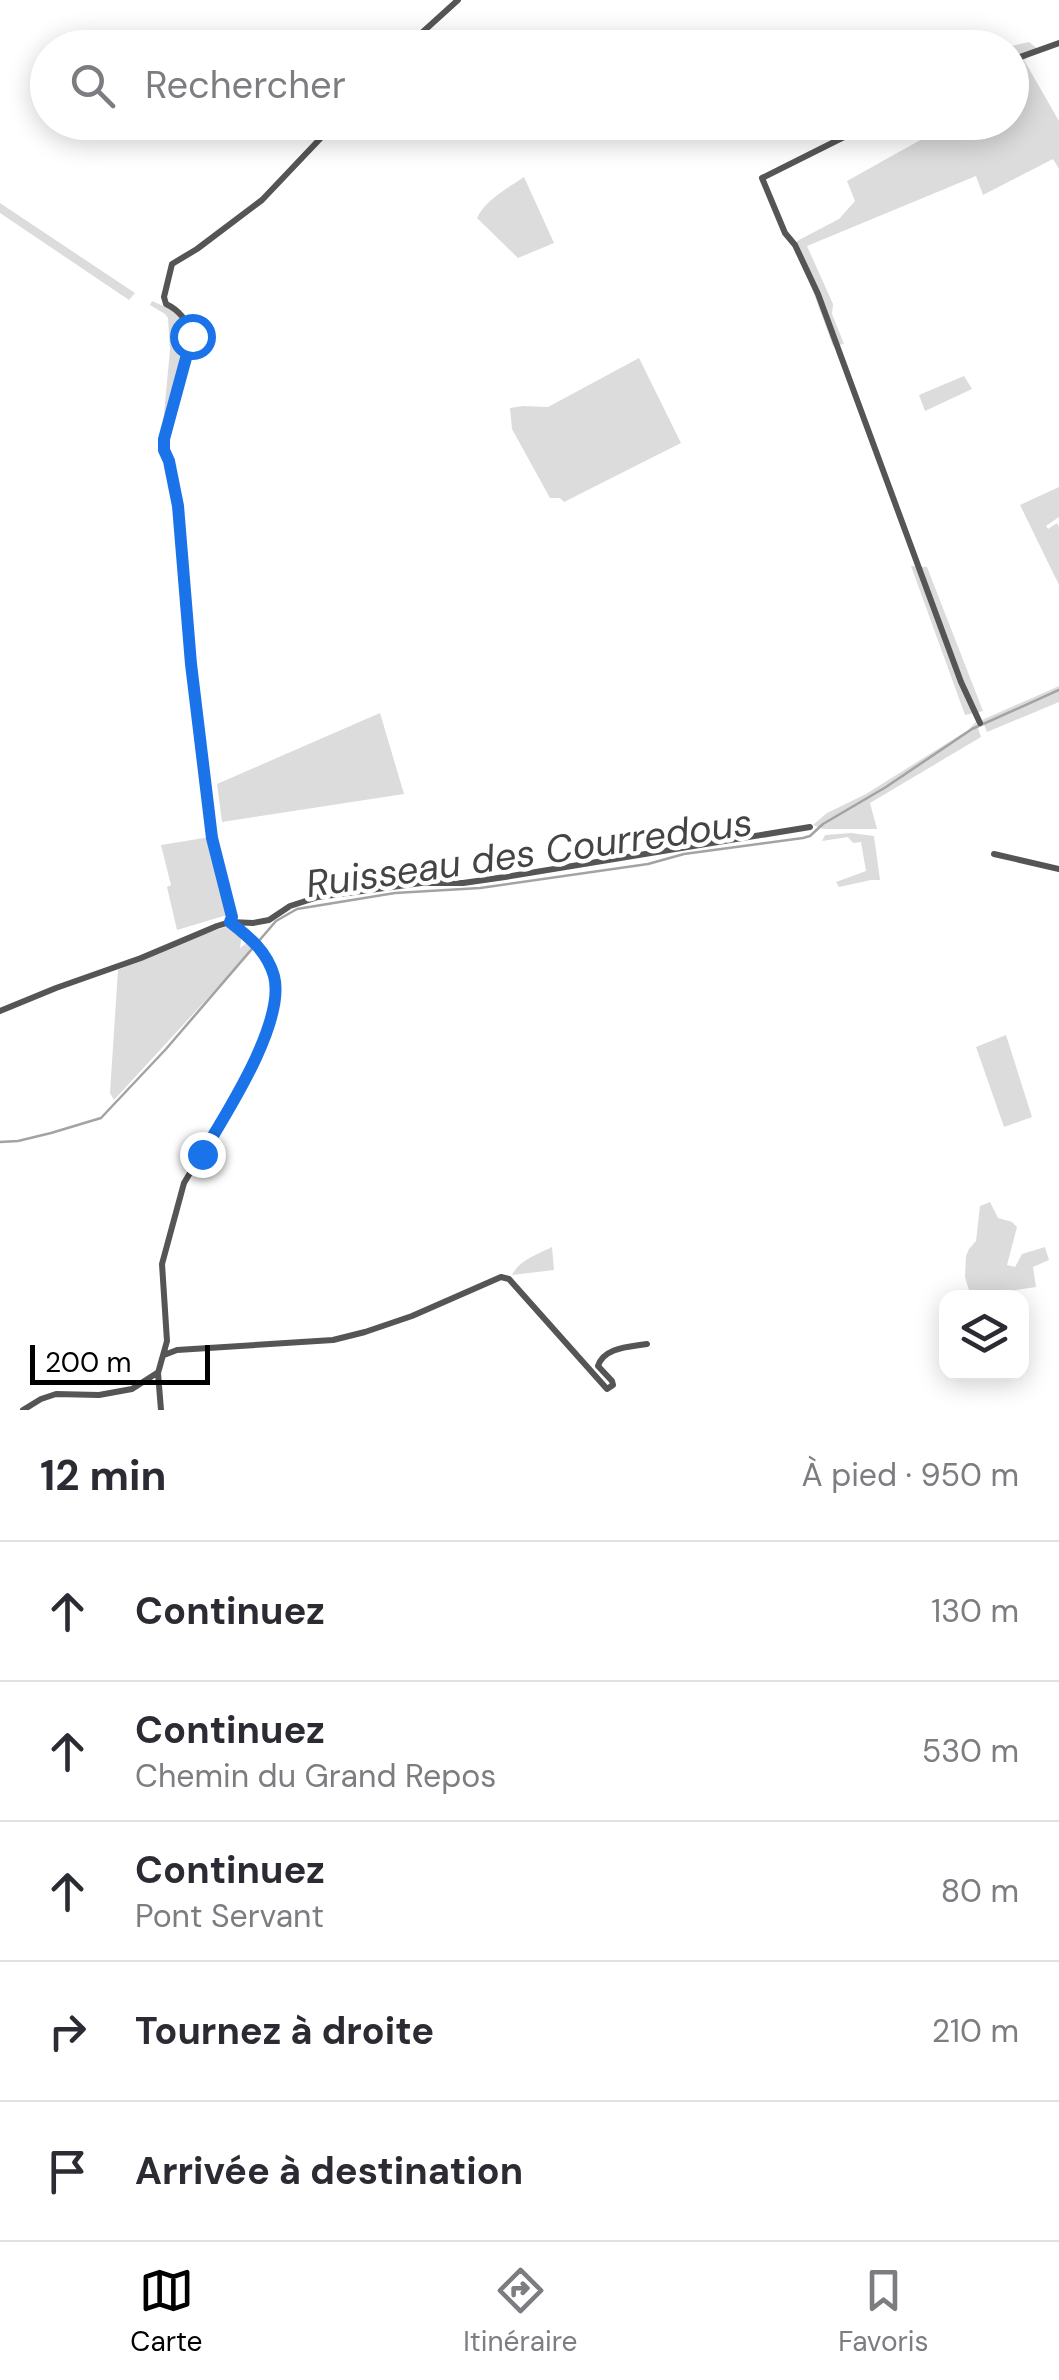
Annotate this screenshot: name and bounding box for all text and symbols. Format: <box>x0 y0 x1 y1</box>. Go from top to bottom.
search box <box>30 30 1029 140</box>
icon: search <box>65 58 120 113</box>
text: Rechercher <box>145 60 346 110</box>
route start <box>170 314 216 360</box>
water label: Ruisseau des Courredous <box>303 797 755 909</box>
route end <box>180 1132 226 1178</box>
map controls <box>939 1290 1029 1380</box>
button: layers <box>939 1290 1029 1380</box>
scale bar <box>30 1340 210 1384</box>
text: 200 m <box>45 1344 132 1381</box>
text: 12 min <box>40 1448 166 1503</box>
text: À pied · 950 m <box>801 1454 1019 1496</box>
icon: ahead <box>40 1584 95 1639</box>
text: Continuez <box>135 1586 325 1636</box>
text: 130 m <box>931 1590 1019 1632</box>
text: Continuez <box>135 1705 325 1755</box>
icon: ahead <box>40 1724 95 1779</box>
text: 530 m <box>922 1730 1019 1772</box>
text: Chemin du Grand Repos <box>135 1755 496 1797</box>
text: Continuez <box>135 1845 325 1895</box>
icon: ahead <box>40 1864 95 1919</box>
text: 80 m <box>941 1870 1019 1912</box>
text: Pont Servant <box>135 1895 324 1937</box>
icon: right <box>40 2004 95 2059</box>
text: Tournez à droite <box>135 2006 434 2056</box>
text: 210 m <box>932 2010 1019 2052</box>
icon: arrive <box>40 2144 95 2199</box>
text: Arrivée à destination <box>135 2146 523 2196</box>
tab: Carte <box>130 2263 203 2360</box>
tab: Itinéraire <box>463 2263 577 2360</box>
tab: Favoris <box>838 2263 929 2360</box>

